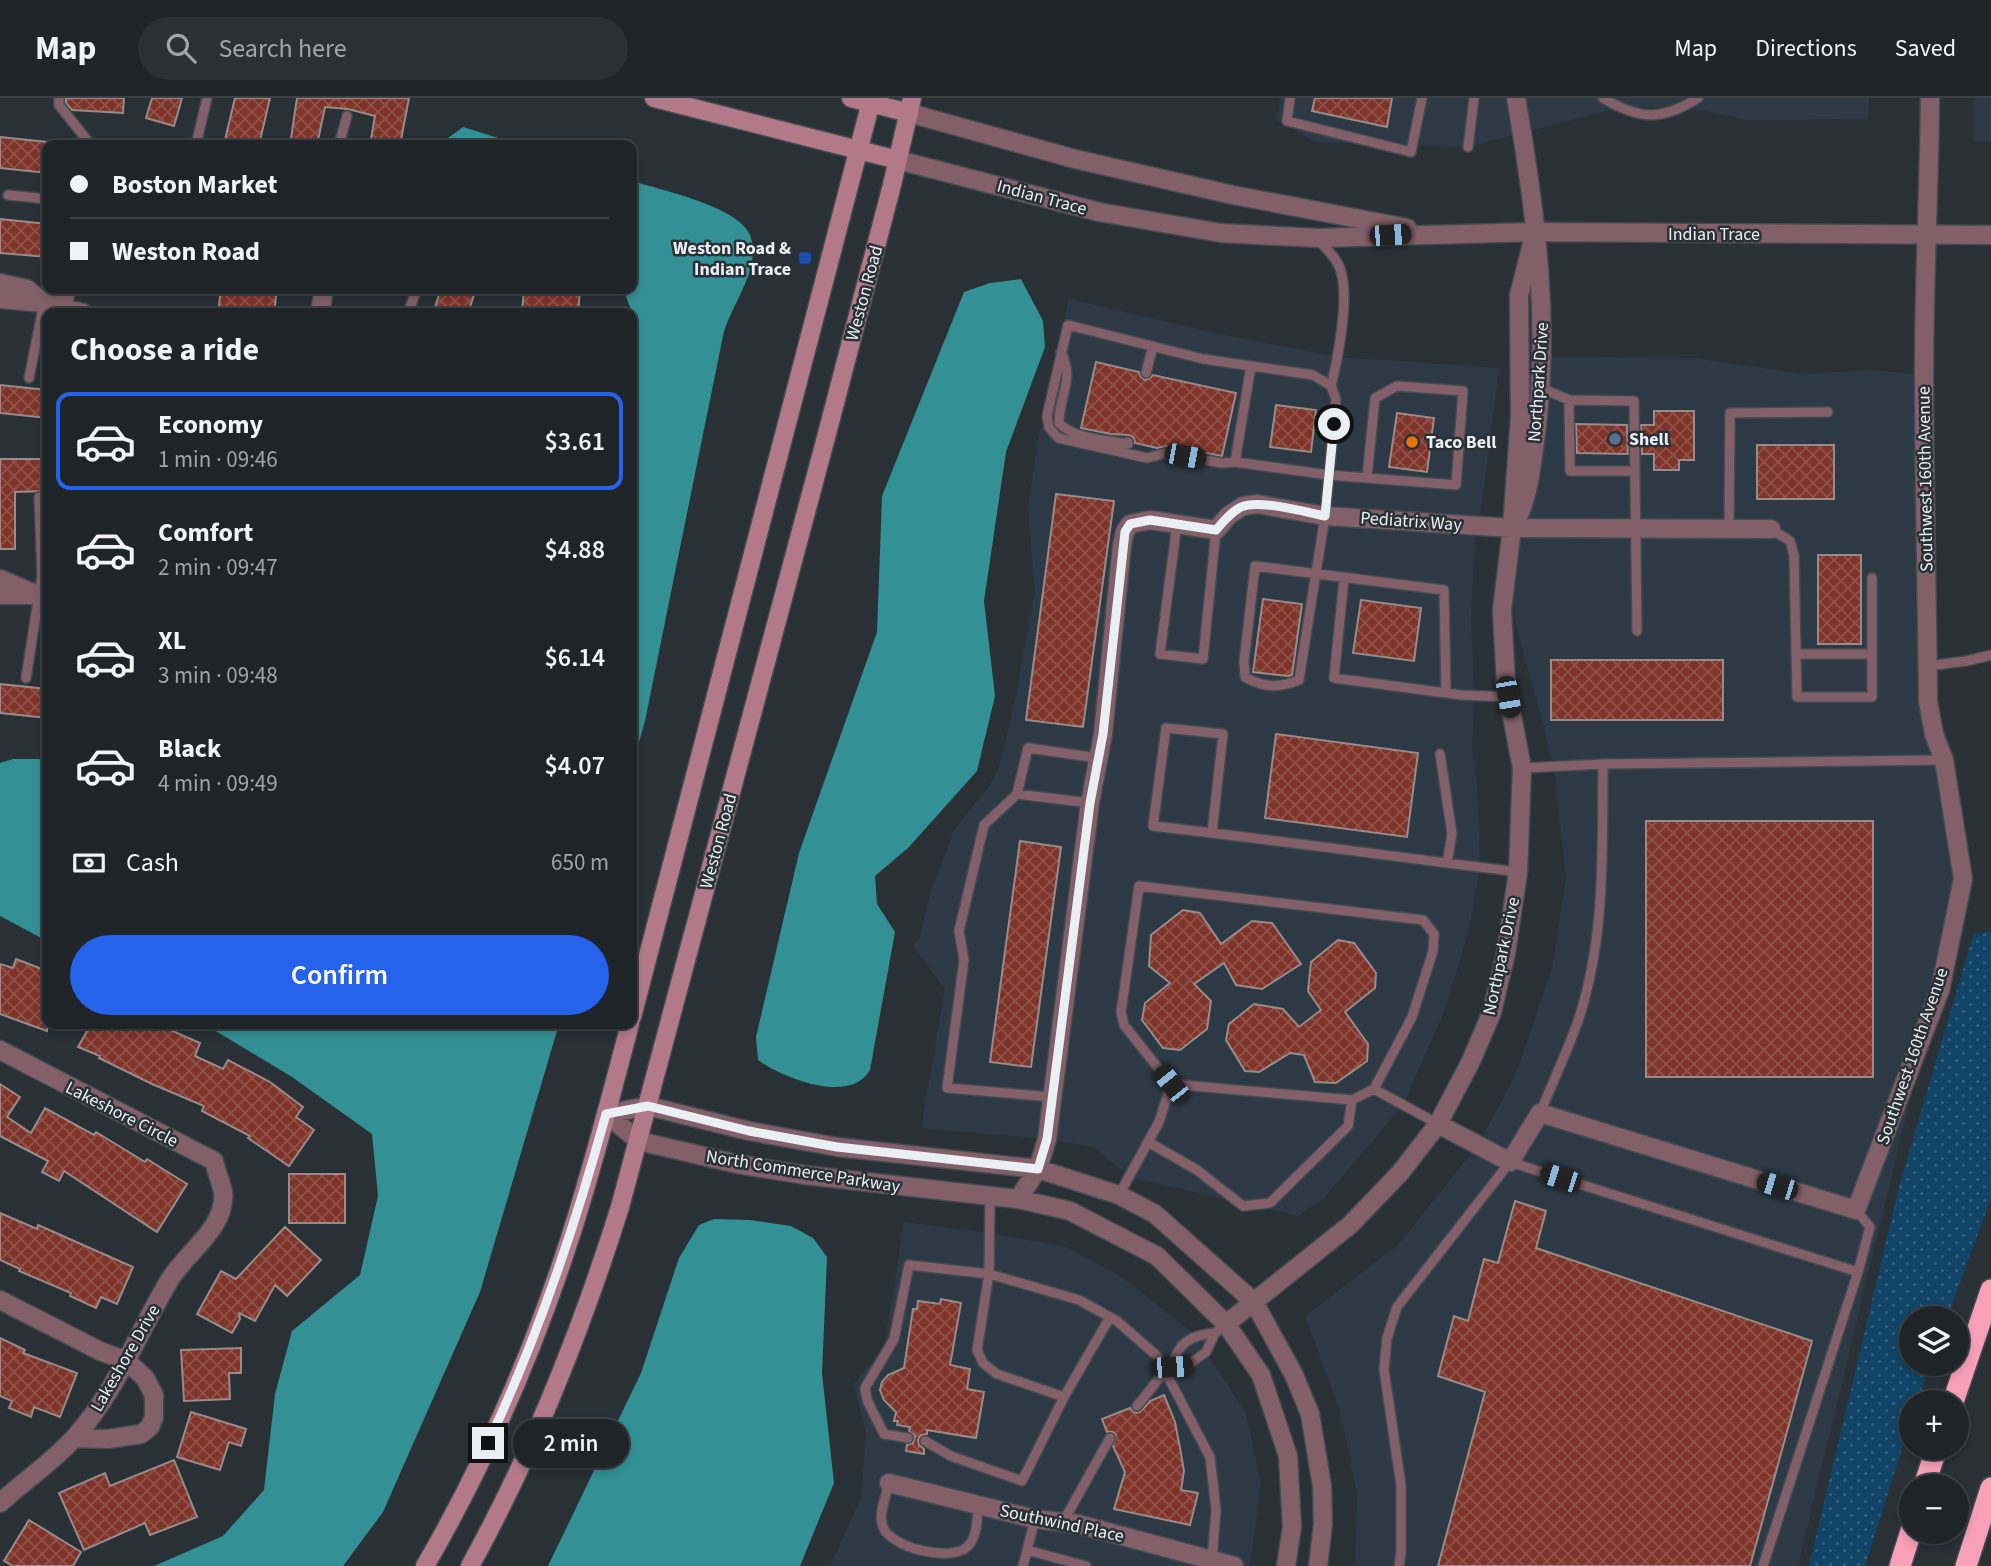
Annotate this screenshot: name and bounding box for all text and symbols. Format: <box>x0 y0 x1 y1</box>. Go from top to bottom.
search box <box>138 17 628 80</box>
text: Map <box>35 25 96 72</box>
icon: search <box>162 29 200 67</box>
text: Search here <box>218 30 347 67</box>
text: Map <box>1674 31 1717 66</box>
text: Directions <box>1755 31 1857 66</box>
text: Saved <box>1895 31 1956 66</box>
text: Boston Market <box>112 166 278 203</box>
street label: Indian Trace <box>994 174 1090 221</box>
street label: Indian Trace <box>1668 222 1760 247</box>
car <box>1369 223 1412 247</box>
text: Weston Road <box>112 233 260 270</box>
place label: Weston Road & Indian Trace <box>673 236 791 282</box>
street label: Weston Road <box>840 243 889 344</box>
marker: Weston Road & Indian Trace <box>797 250 813 266</box>
street label: Northpark Drive <box>1522 321 1555 443</box>
text: Choose a ride <box>70 327 259 373</box>
street label: Southwest 160th Avenue <box>1911 386 1940 572</box>
text: Economy <box>158 406 263 443</box>
route start <box>1318 408 1350 440</box>
icon: car <box>74 410 137 473</box>
text: $3.61 <box>544 423 605 460</box>
place label: Shell <box>1629 427 1669 452</box>
place label: Taco Bell <box>1426 430 1496 455</box>
marker: Shell <box>1607 431 1623 447</box>
marker: Taco Bell <box>1404 434 1420 450</box>
car <box>1163 442 1208 470</box>
text: 1 min · 09:46 <box>158 443 278 476</box>
street label: Pediatrix Way <box>1359 505 1463 538</box>
text: Comfort <box>158 514 253 551</box>
icon: car <box>74 518 137 581</box>
text: $4.88 <box>544 531 605 568</box>
text: 2 min · 09:47 <box>158 551 278 584</box>
text: XL <box>158 622 186 659</box>
icon: car <box>74 626 137 689</box>
text: $6.14 <box>544 639 605 676</box>
text: 3 min · 09:48 <box>158 659 278 692</box>
car <box>1495 674 1522 720</box>
text: Black <box>158 730 221 767</box>
icon: car <box>74 734 137 797</box>
text: $4.07 <box>544 747 605 784</box>
text: 4 min · 09:49 <box>158 767 278 800</box>
street label: Weston Road <box>694 791 743 892</box>
icon: cash <box>70 844 108 882</box>
text: Cash <box>126 844 179 881</box>
text: 650 m <box>551 846 609 879</box>
street label: Northpark Drive <box>1477 895 1526 1017</box>
button: Confirm <box>70 935 609 1015</box>
street label: Southwest 160th Avenue <box>1870 964 1955 1148</box>
car <box>1150 1061 1193 1107</box>
street label: Lakeshore Circle <box>61 1075 183 1154</box>
street label: North Commerce Parkway <box>704 1144 902 1199</box>
car <box>1537 1162 1584 1194</box>
car <box>1754 1170 1801 1202</box>
street label: Lakeshore Drive <box>85 1300 166 1416</box>
map controls <box>1899 1306 1969 1544</box>
button: layers <box>1899 1306 1969 1376</box>
car <box>1151 1355 1194 1379</box>
button: + <box>1899 1390 1969 1460</box>
callout: 2 min <box>512 1418 628 1468</box>
route end <box>472 1427 504 1459</box>
text: 2 min <box>544 1427 598 1460</box>
button: − <box>1899 1474 1969 1544</box>
street label: Southwind Place <box>997 1498 1126 1549</box>

